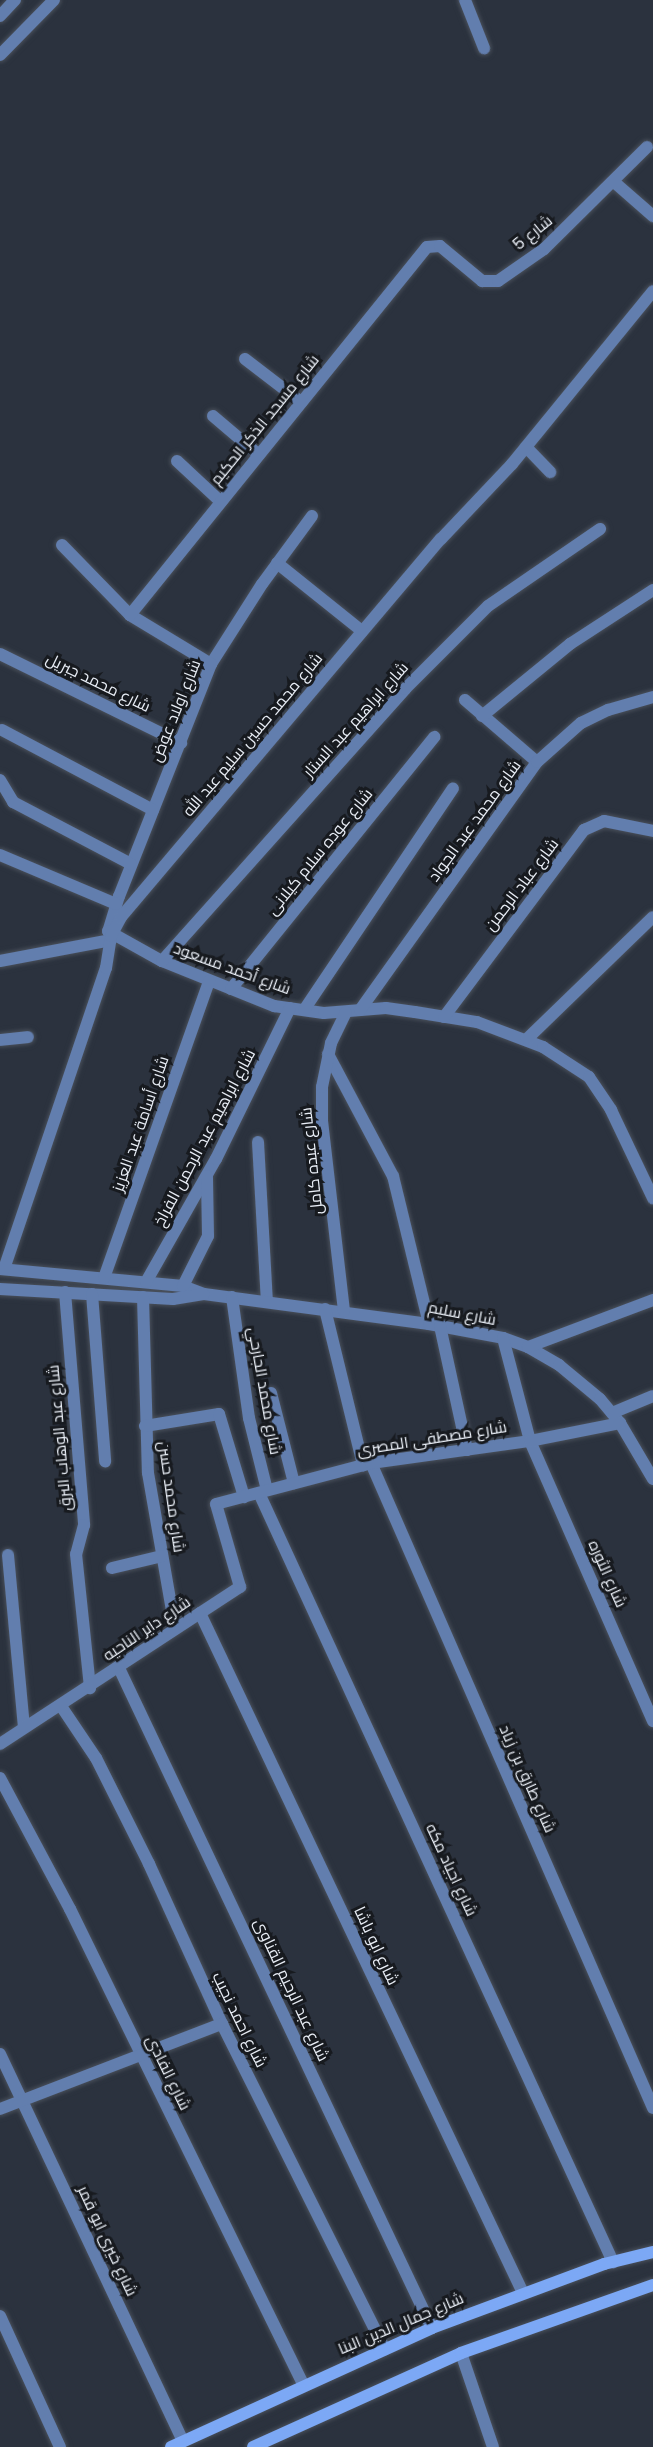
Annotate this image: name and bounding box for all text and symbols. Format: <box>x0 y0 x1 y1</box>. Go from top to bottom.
street label: شارع 5 <box>509 211 557 255</box>
street label: شارع مسجد الذكر الحكيم <box>206 351 324 489</box>
street label: شارع محمد جبريل <box>43 649 153 717</box>
street label: شارع محمد حسين سليم عبد الله <box>179 649 327 821</box>
street label: شارع اولاد عوض <box>147 657 205 765</box>
street label: شارع ابراهيم عبد الستار <box>299 658 413 782</box>
street label: شارع محمد عبد الجواد <box>424 757 526 885</box>
street label: شارع عوده سلام كيلانى <box>263 785 377 919</box>
street label: شارع عباد الرحمن <box>481 835 563 935</box>
street label: شارع أحمد مسعود <box>171 939 293 999</box>
street label: شارع ابراهيم عبد الرحمن الفراخ <box>150 1046 260 1230</box>
street label: شارع أسامة عبد العزيز <box>109 1054 173 1194</box>
street label: شارع عبده كامل <box>297 1106 327 1216</box>
street label: شارع سليم <box>426 1298 498 1330</box>
street label: شارع محمد الجارحي <box>243 1326 285 1456</box>
street label: شارع عبد الوهاب البرق <box>44 1364 76 1512</box>
street label: شارع مصطفى المصرى <box>356 1418 508 1460</box>
street label: شارع محمد حسن <box>154 1440 188 1554</box>
street label: شارع الثوره <box>584 1537 630 1611</box>
street label: شارع داير الناحيه <box>100 1593 194 1665</box>
street label: شارع طارق بن زياد <box>495 1722 559 1836</box>
street label: شارع اجياد مكه <box>421 1821 481 1919</box>
street label: شارع ابو باشا <box>349 1904 403 1988</box>
street label: شارع عبد الرحيم القناوى <box>249 1915 333 2065</box>
street label: شارع احمد نجيب <box>208 1969 270 2071</box>
street label: شارع الفادى <box>142 2032 194 2114</box>
street label: شارع خيرى ابو قمر <box>73 2183 141 2299</box>
street label: شارع جمال الدين البنا <box>335 2289 467 2359</box>

